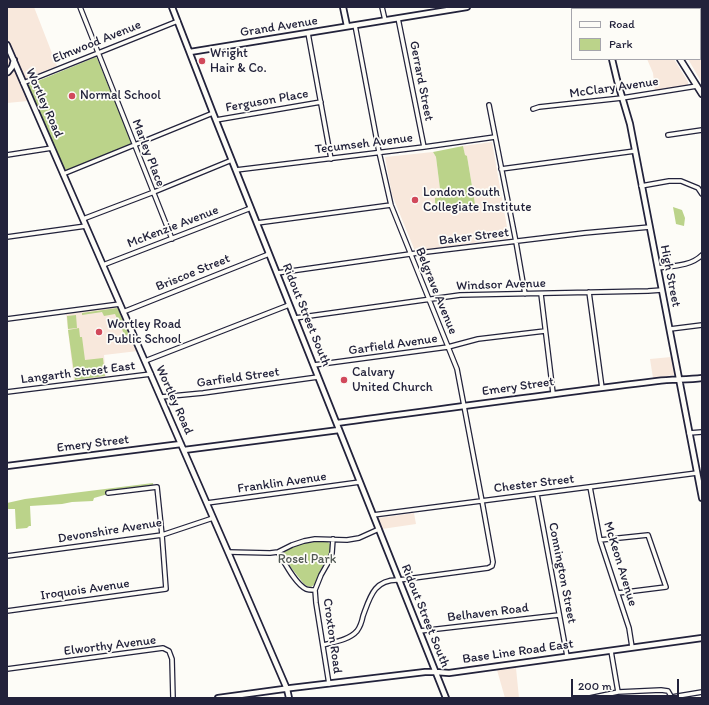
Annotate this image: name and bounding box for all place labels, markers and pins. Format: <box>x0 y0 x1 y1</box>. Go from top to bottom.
place label: Wright Hair & Co. <box>210 46 267 77</box>
marker: Wright Hair & Co. <box>197 56 207 66</box>
place label: Normal School <box>80 88 161 104</box>
marker: Normal School <box>67 91 77 101</box>
place label: London South Collegiate Institute <box>423 185 532 216</box>
marker: London South Collegiate Institute <box>410 195 420 205</box>
place label: Wortley Road Public School <box>107 317 181 348</box>
marker: Wortley Road Public School <box>94 327 104 337</box>
place label: Calvary United Church <box>352 365 433 396</box>
marker: Calvary United Church <box>339 375 349 385</box>

